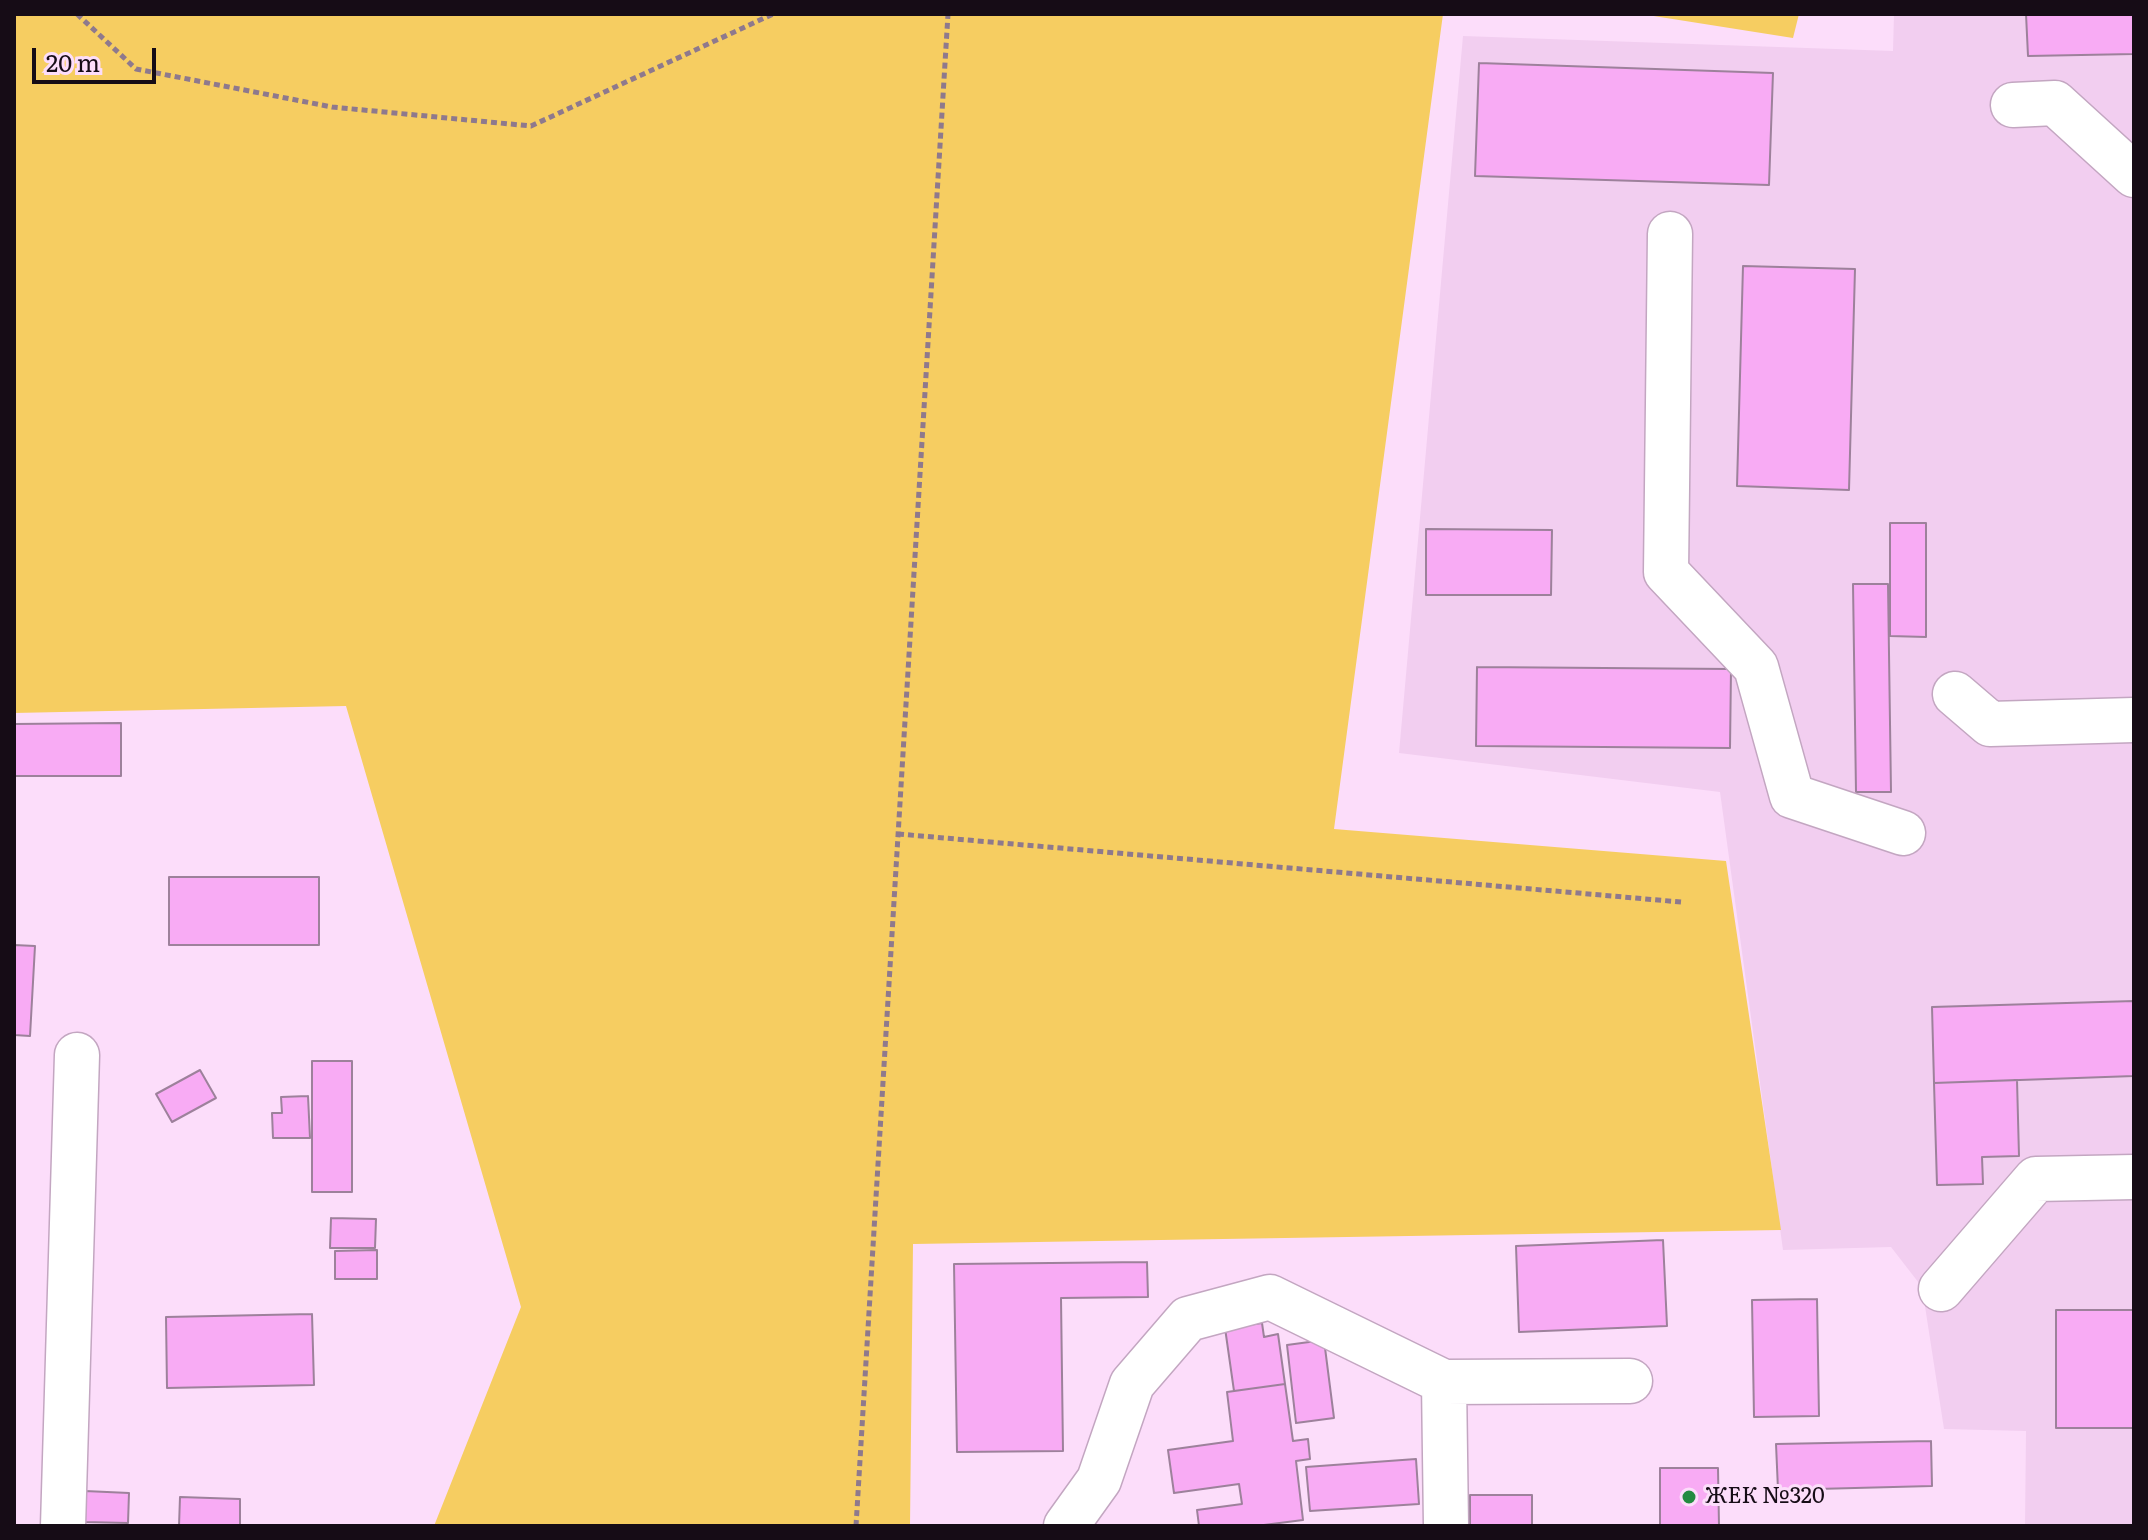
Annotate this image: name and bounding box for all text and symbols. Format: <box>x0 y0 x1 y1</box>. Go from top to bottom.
scale bar <box>36 32 160 82</box>
text: 20 m <box>46 44 100 79</box>
place label: ЖЕК №320 <box>1705 1484 1825 1510</box>
marker: ЖЕК №320 <box>1680 1488 1698 1506</box>

